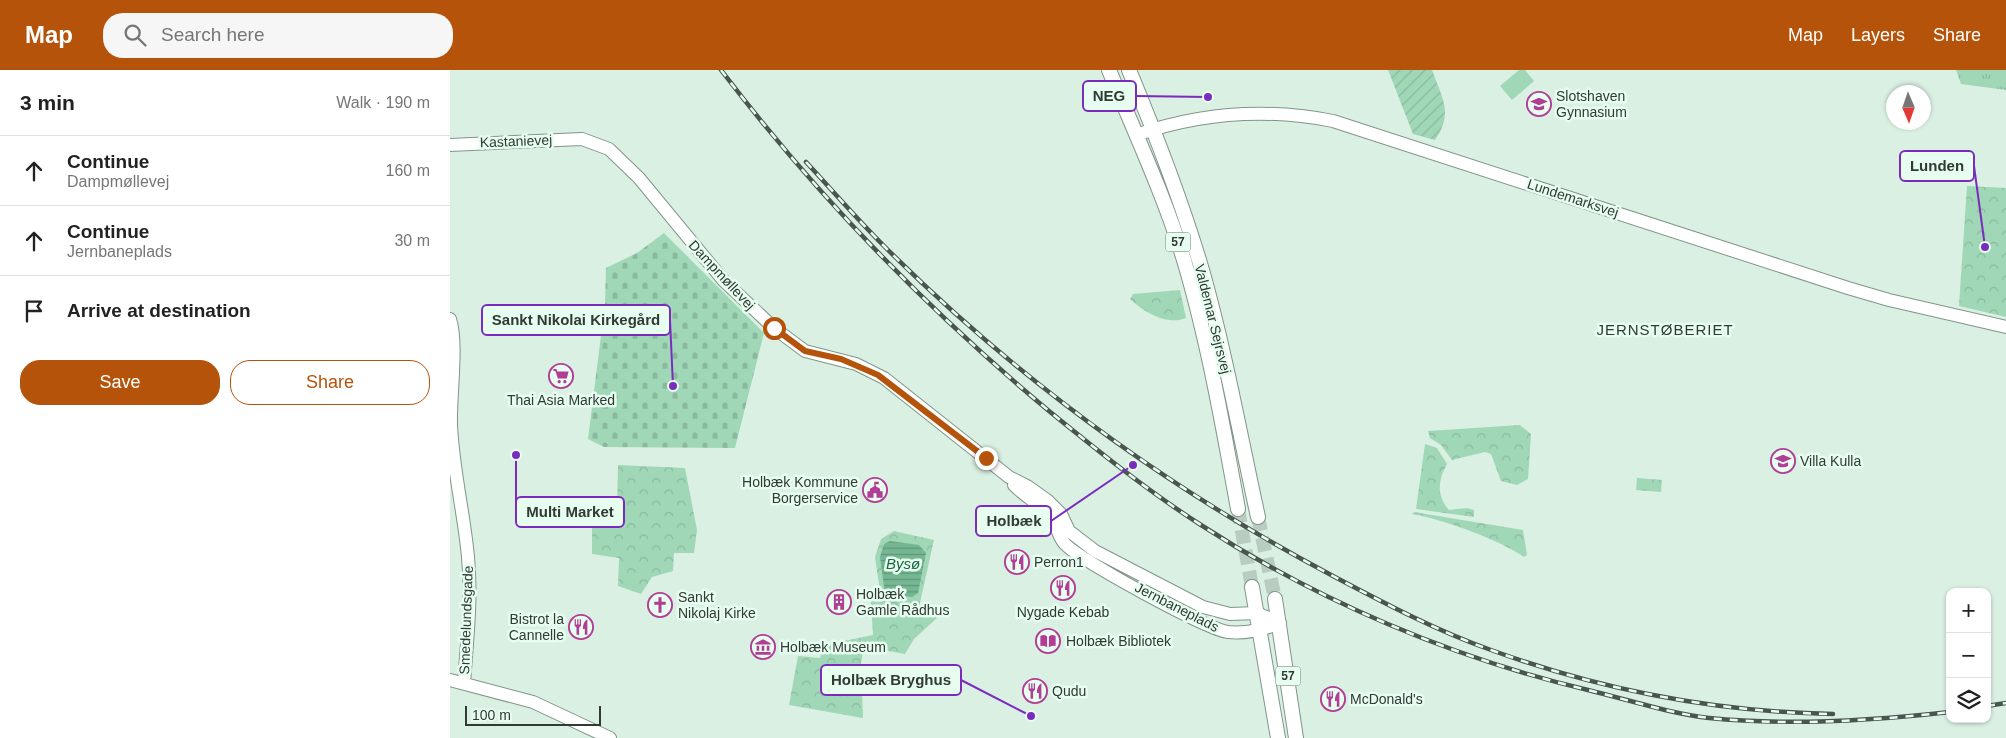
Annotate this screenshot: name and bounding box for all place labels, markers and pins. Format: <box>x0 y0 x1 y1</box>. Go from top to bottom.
callout: NEG <box>1083 81 1136 111</box>
place label: Slotshaven Gynnasium <box>1556 88 1627 120</box>
school or university icon: Slotshaven Gynnasium <box>1526 91 1552 117</box>
callout: Lunden <box>1900 151 1974 181</box>
callout: Sankt Nikolai Kirkegård <box>482 305 670 335</box>
supermarket icon: Thai Asia Marked <box>548 363 574 389</box>
place label: Thai Asia Marked <box>507 392 615 408</box>
school or university icon: Villa Kulla <box>1770 448 1796 474</box>
place label: Villa Kulla <box>1800 453 1861 469</box>
place label: Holbæk Kommune Borgerservice <box>742 474 858 506</box>
public building icon: Holbæk Kommune Borgerservice <box>862 477 888 503</box>
callout: Multi Market <box>516 497 624 527</box>
callout: Holbæk <box>976 506 1051 536</box>
restaurant icon: Perron1 <box>1004 549 1030 575</box>
place label: Perron1 <box>1034 554 1084 570</box>
restaurant icon: Nygade Kebab <box>1050 575 1076 601</box>
place label: Holbæk Gamle Rådhus <box>856 586 949 618</box>
place label: Sankt Nikolaj Kirke <box>678 589 756 621</box>
building icon: Holbæk Gamle Rådhus <box>826 589 852 615</box>
church icon: Sankt Nikolaj Kirke <box>647 592 673 618</box>
place label: Nygade Kebab <box>1017 604 1110 620</box>
place label: Bistrot la Cannelle <box>509 611 564 643</box>
restaurant icon: Bistrot la Cannelle <box>568 614 594 640</box>
library icon: Holbæk Bibliotek <box>1035 628 1061 654</box>
place label: Holbæk Bibliotek <box>1066 633 1172 649</box>
museum icon: Holbæk Museum <box>750 634 776 660</box>
place label: Holbæk Museum <box>780 639 886 655</box>
callout: Holbæk Bryghus <box>821 665 961 695</box>
restaurant icon: Qudu <box>1022 678 1048 704</box>
place label: Qudu <box>1052 683 1086 699</box>
restaurant icon: McDonald's <box>1320 686 1346 712</box>
place label: McDonald's <box>1350 691 1423 707</box>

